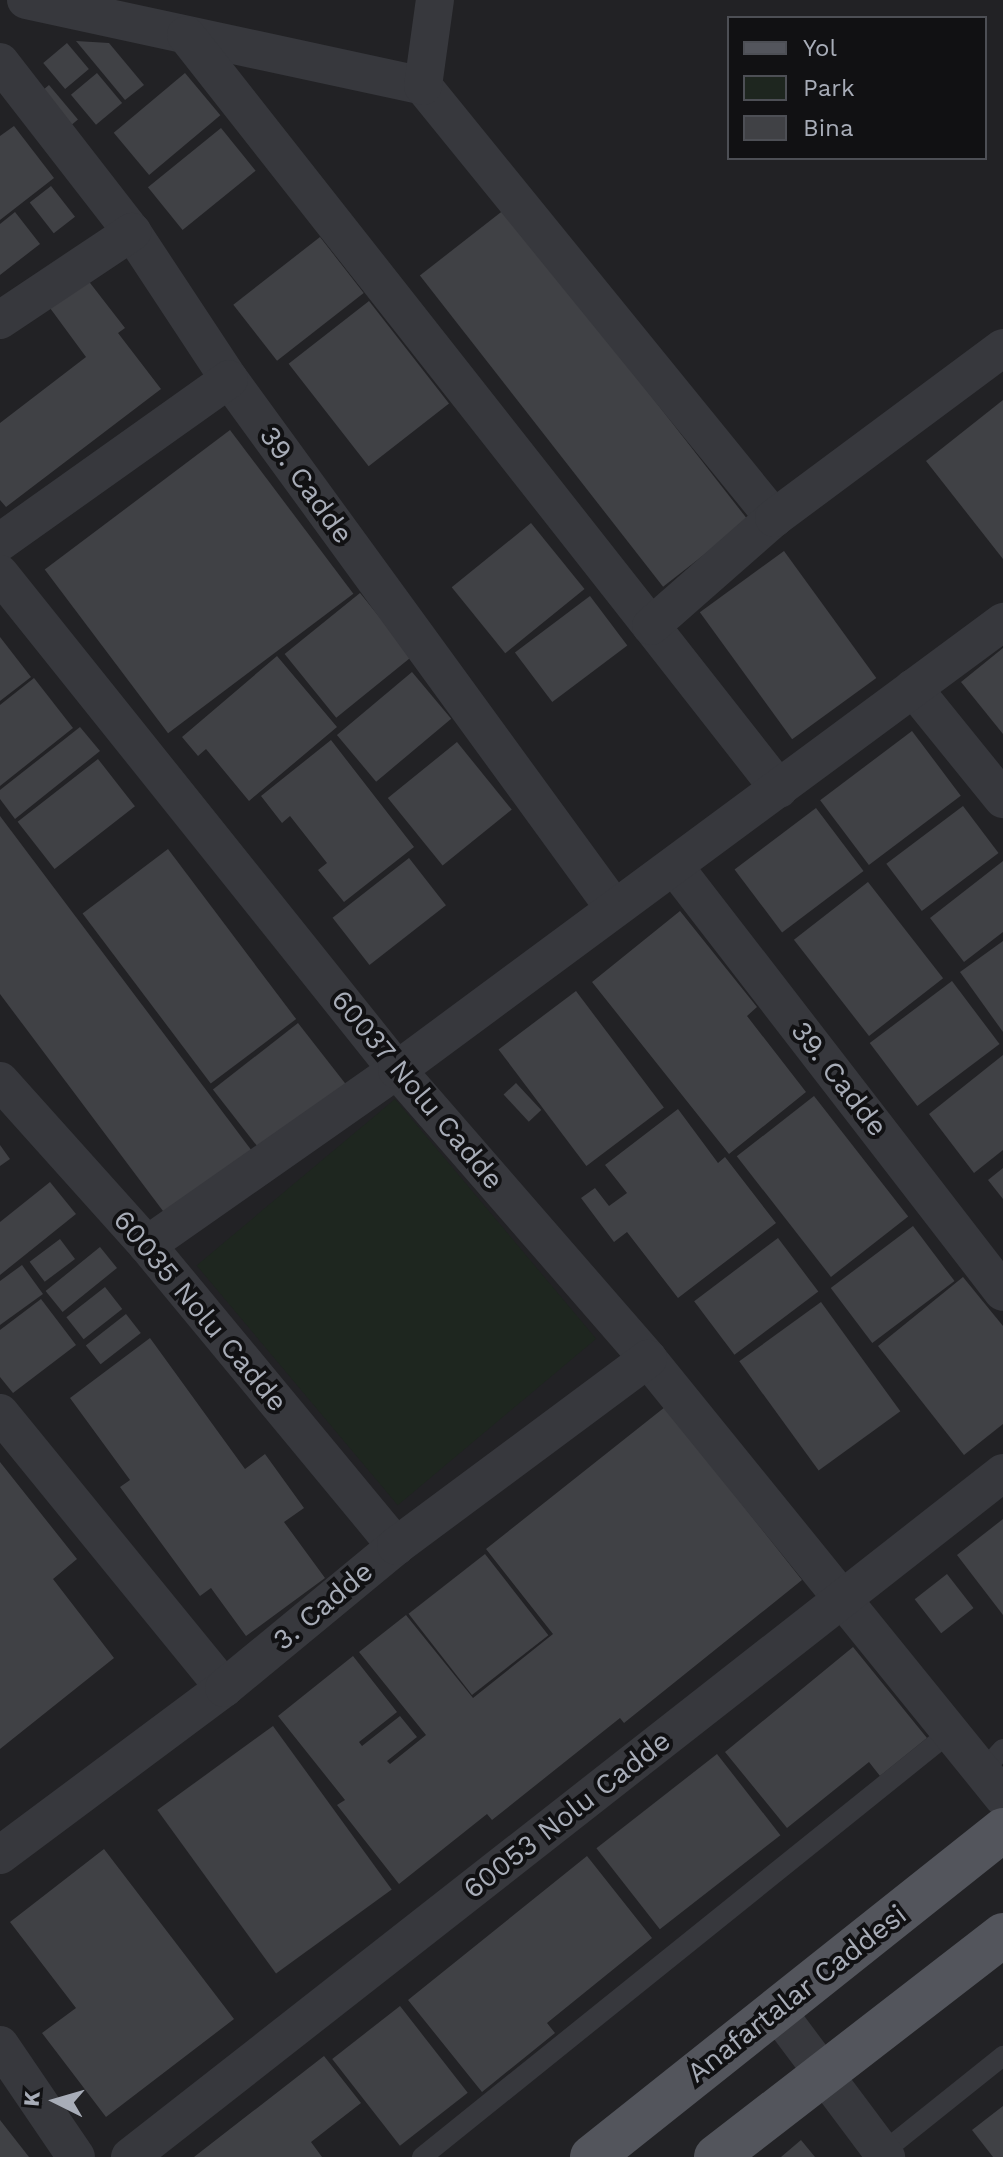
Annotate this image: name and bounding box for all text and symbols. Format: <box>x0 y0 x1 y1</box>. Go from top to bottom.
legend <box>727 16 987 160</box>
text: Yol <box>803 34 837 62</box>
text: Park <box>803 74 855 102</box>
text: Bina <box>803 114 854 142</box>
street label: 39. Cadde <box>252 420 360 550</box>
street label: 60037 Nolu Cadde <box>324 983 510 1197</box>
street label: 39. Cadde <box>784 1015 894 1143</box>
street label: 60035 Nolu Cadde <box>106 1204 294 1418</box>
street label: 3. Cadde <box>266 1555 380 1657</box>
street label: 60053 Nolu Cadde <box>457 1724 677 1906</box>
street label: Anafartalar Caddesi <box>680 1898 914 2090</box>
north arrow <box>16 2061 96 2141</box>
text: K <box>18 2090 45 2108</box>

